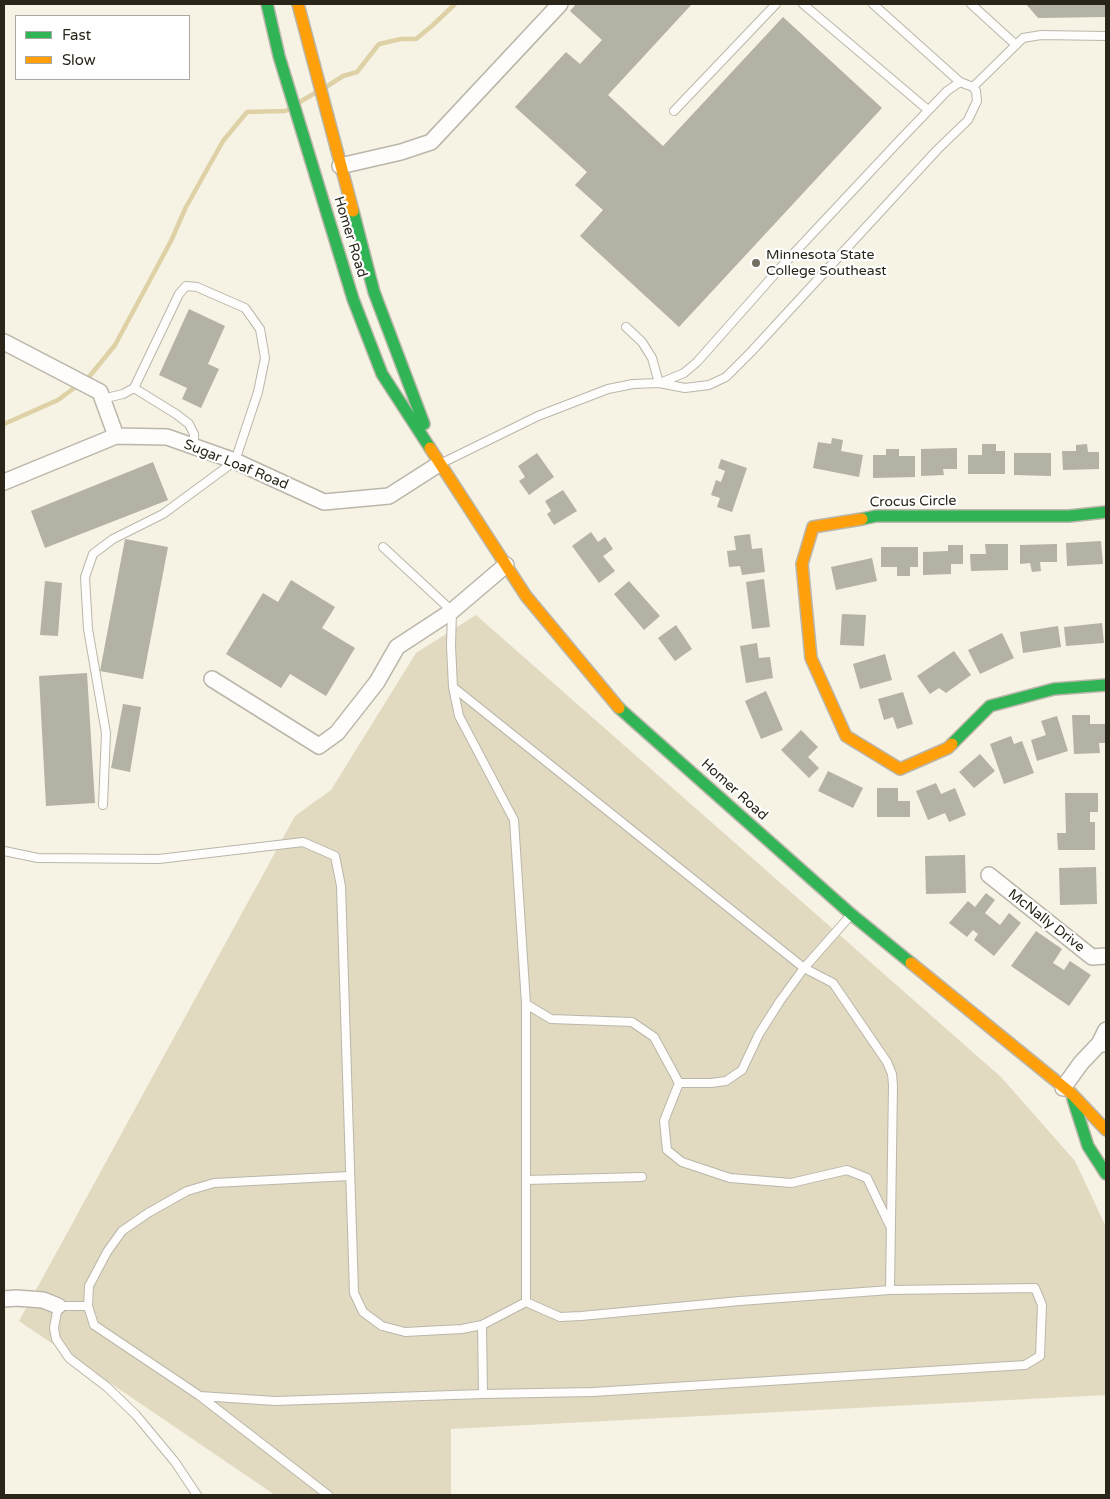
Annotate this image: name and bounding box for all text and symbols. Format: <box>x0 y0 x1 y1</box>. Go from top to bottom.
legend <box>15 15 190 80</box>
text: Fast <box>62 26 91 44</box>
text: Slow <box>62 51 96 69</box>
street label: Homer Road <box>330 194 370 280</box>
place label: Minnesota State College Southeast <box>766 247 887 280</box>
marker: Minnesota State College Southeast <box>750 257 762 269</box>
street label: Sugar Loaf Road <box>181 436 291 494</box>
street label: Crocus Circle <box>869 493 957 511</box>
street label: Homer Road <box>697 756 771 824</box>
street label: McNally Drive <box>1004 886 1088 956</box>

